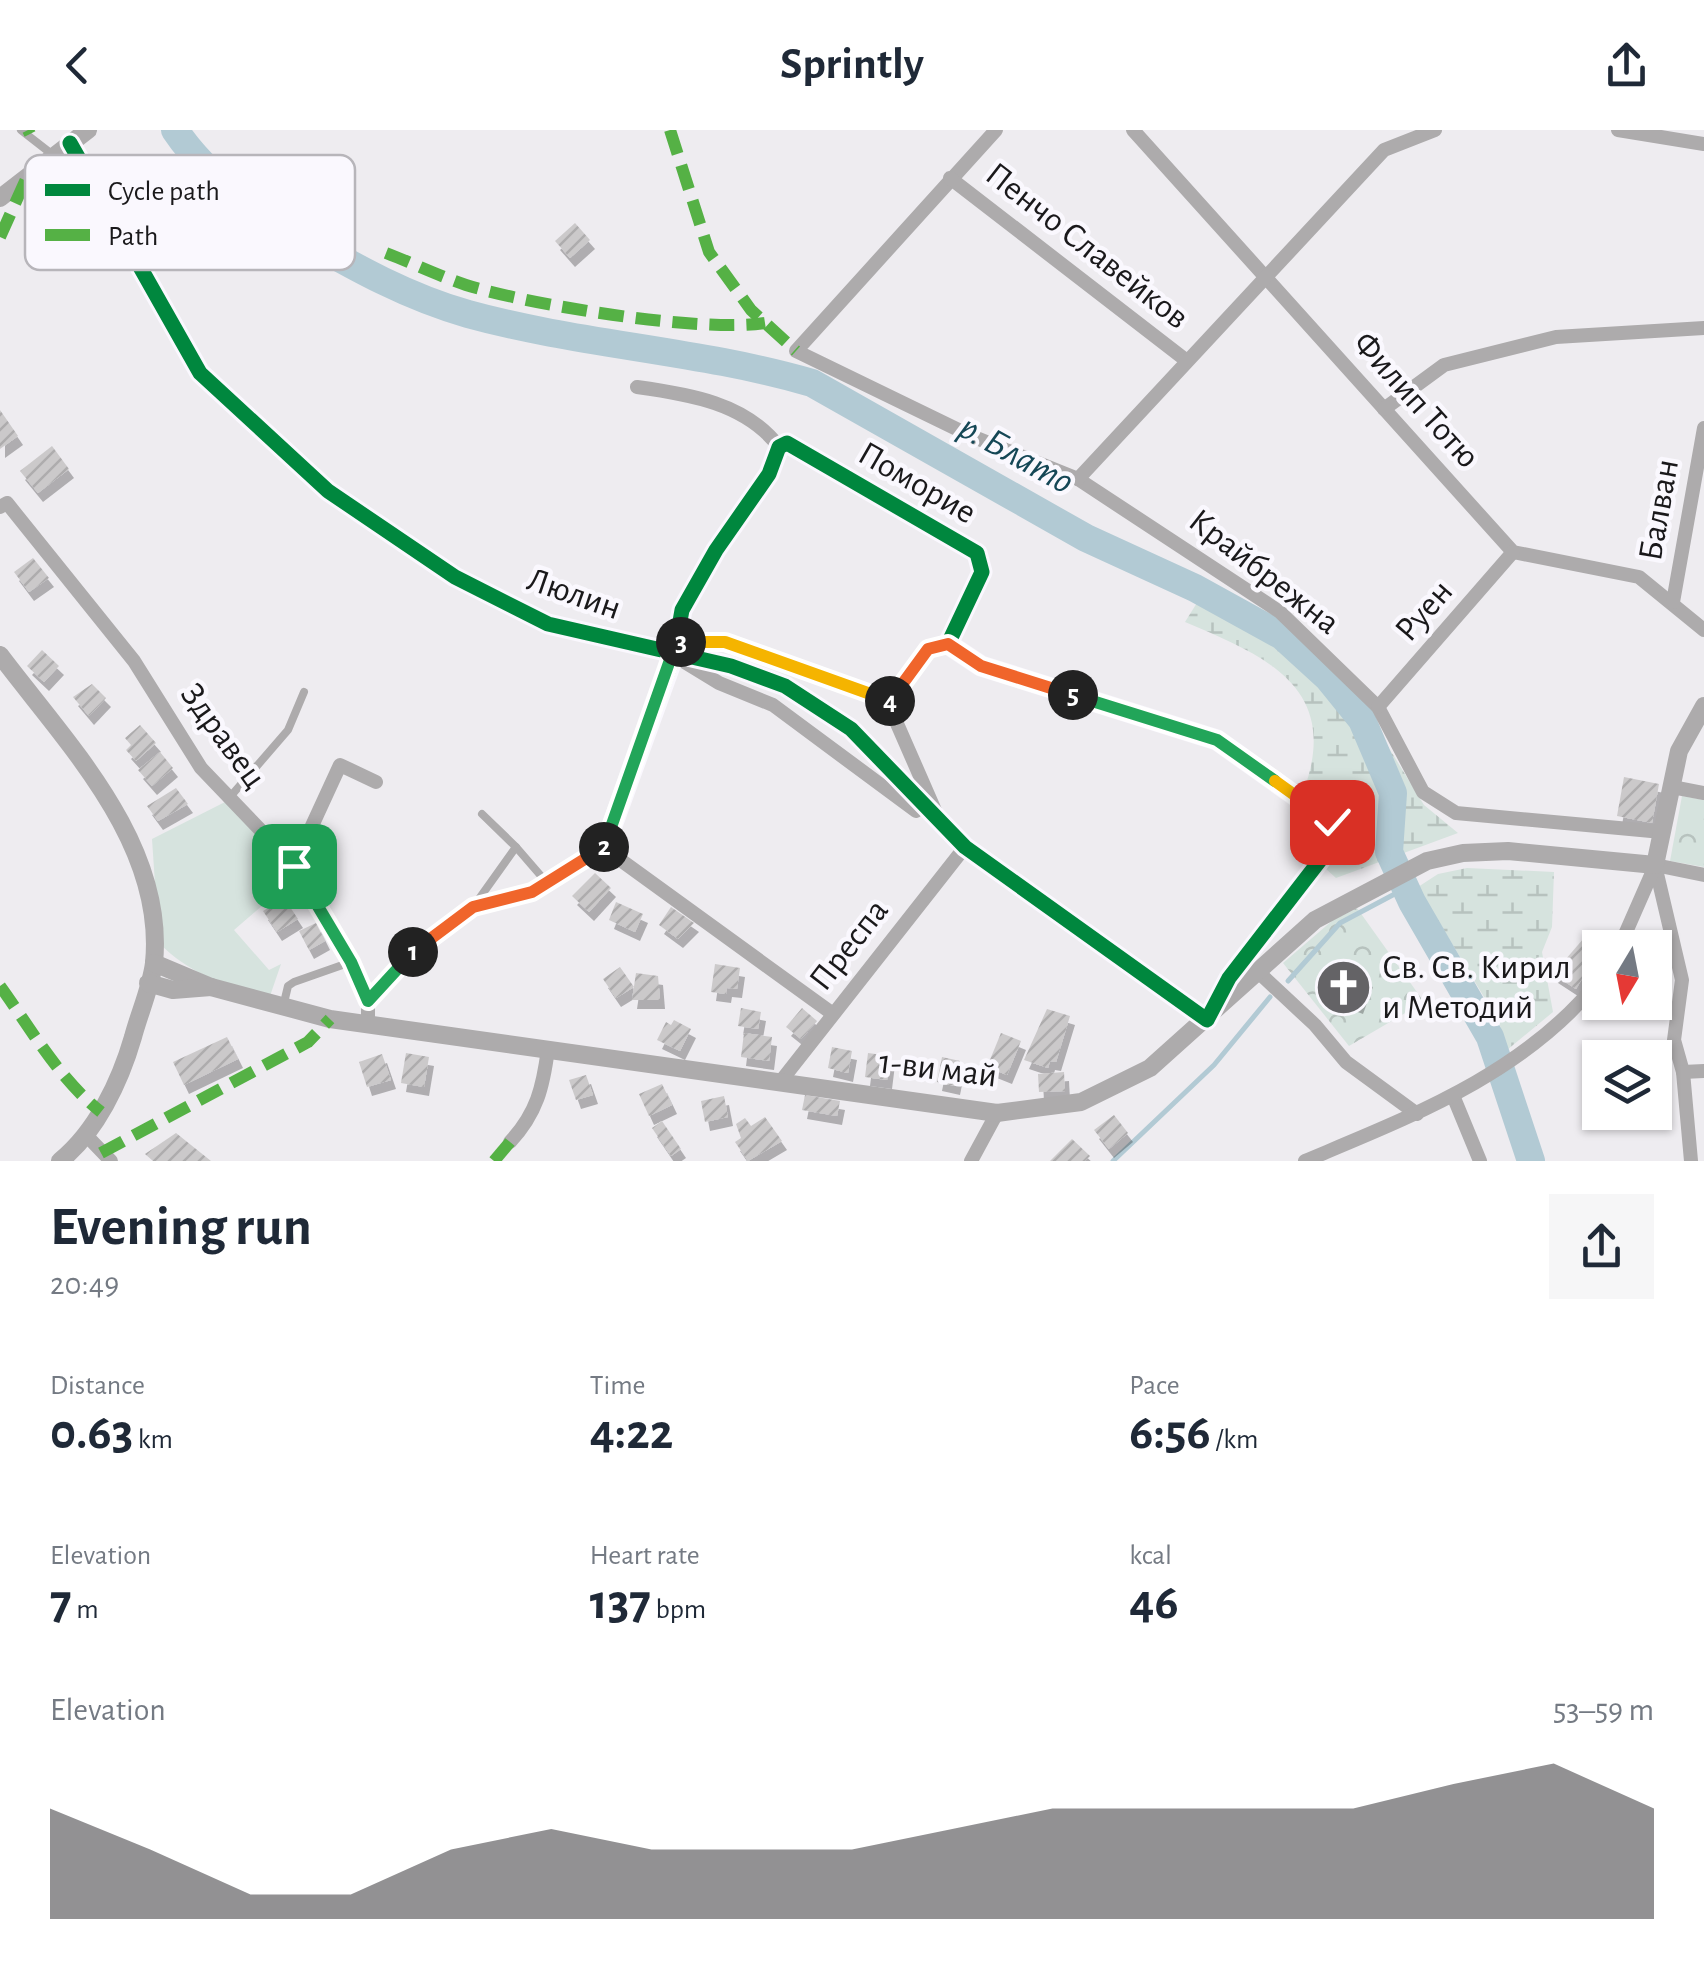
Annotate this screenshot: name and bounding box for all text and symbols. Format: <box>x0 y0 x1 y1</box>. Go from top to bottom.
icon: back <box>50 38 105 93</box>
icon: share <box>1599 38 1654 93</box>
text: Sprintly <box>780 42 924 87</box>
legend <box>25 155 355 270</box>
street label: Пенчо Славейков <box>979 156 1195 336</box>
text: Cycle path <box>108 178 220 206</box>
text: Path <box>108 223 158 251</box>
street label: Филип Тотю <box>1346 325 1486 475</box>
water label: р. Блато <box>953 408 1079 502</box>
street label: Поморие <box>852 435 982 531</box>
street label: Балван <box>1633 456 1685 564</box>
street label: Крайбрежна <box>1182 503 1346 641</box>
street label: Люлин <box>523 562 625 626</box>
street label: Руен <box>1388 574 1460 648</box>
pin: 3 <box>656 617 706 667</box>
text: 3 <box>675 628 687 656</box>
pin: 5 <box>1048 670 1098 720</box>
pin: 4 <box>865 676 915 726</box>
street label: Здравец <box>173 677 273 795</box>
text: 5 <box>1067 681 1079 709</box>
text: 4 <box>883 687 897 715</box>
pin <box>1290 780 1375 865</box>
icon: check <box>1305 795 1360 850</box>
pin: 2 <box>579 822 629 872</box>
pin <box>252 824 337 909</box>
text: 2 <box>597 833 611 861</box>
icon: arrive <box>267 839 322 894</box>
street label: Преспа <box>803 893 895 997</box>
pin: 1 <box>388 927 438 977</box>
north arrow <box>1582 930 1672 1020</box>
map controls <box>1582 930 1672 1130</box>
text: 1 <box>408 938 418 966</box>
place label: Св. Св. Кирил и Методий <box>1382 950 1571 1025</box>
church icon: Св. Св. Кирил и Методий <box>1313 957 1373 1017</box>
button: layers <box>1582 1040 1672 1130</box>
street label: 1-ви май <box>877 1044 999 1094</box>
button: share <box>1549 1194 1654 1299</box>
text: Evening run <box>50 1200 312 1255</box>
text: 20:49 <box>50 1268 119 1300</box>
text: Distance <box>50 1372 145 1400</box>
text: Time <box>590 1372 645 1400</box>
text: Pace <box>1129 1372 1180 1400</box>
text: 0.63 <box>50 1408 133 1458</box>
text: 4:22 <box>590 1408 673 1458</box>
text: 6:56 <box>1129 1408 1211 1458</box>
text: km <box>133 1426 173 1454</box>
text: /km <box>1211 1426 1259 1454</box>
text: Elevation <box>50 1542 151 1570</box>
text: Heart rate <box>590 1542 700 1570</box>
text: kcal <box>1129 1542 1172 1570</box>
text: 7 <box>50 1578 72 1628</box>
text: 137 <box>590 1578 651 1628</box>
text: 46 <box>1129 1578 1179 1628</box>
text: m <box>72 1596 99 1624</box>
text: bpm <box>651 1596 706 1624</box>
text: Elevation <box>50 1694 166 1726</box>
text: 53–59 m <box>1553 1694 1654 1726</box>

